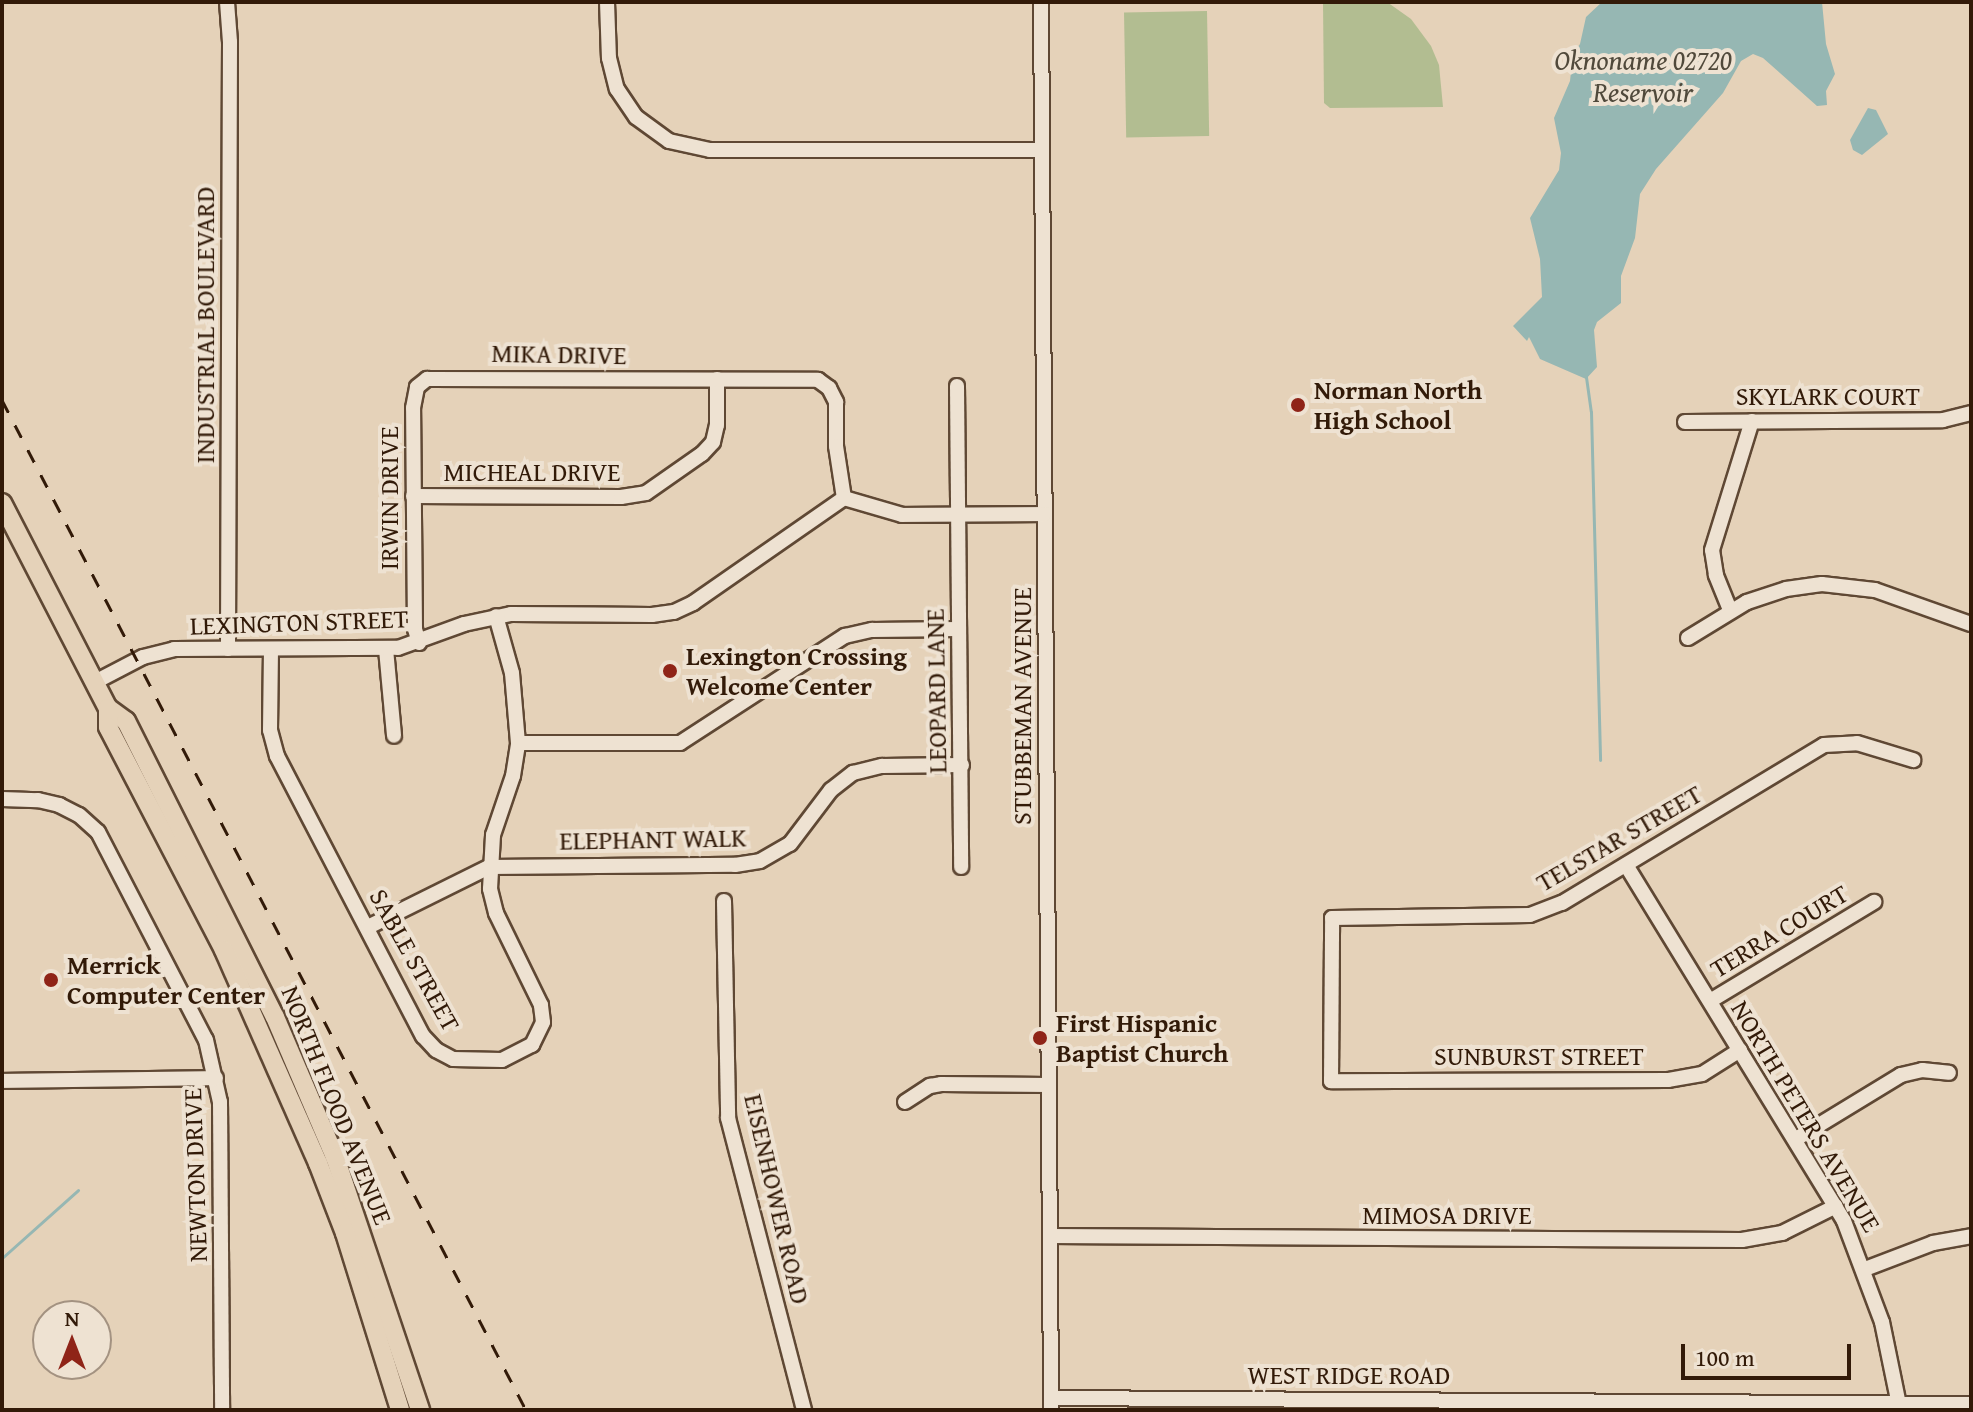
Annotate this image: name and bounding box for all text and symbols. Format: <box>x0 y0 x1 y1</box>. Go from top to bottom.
water label: Oknoname 02720 Reservoir <box>1554 43 1732 109</box>
street label: INDUSTRIAL BOULEVARD <box>189 187 221 463</box>
street label: MIKA DRIVE <box>491 337 627 371</box>
place label: Norman North High School <box>1314 374 1482 436</box>
street label: SKYLARK COURT <box>1736 380 1920 412</box>
marker: Norman North High School <box>1289 396 1307 414</box>
street label: IRWIN DRIVE <box>373 426 405 570</box>
street label: MICHEAL DRIVE <box>444 456 620 488</box>
street label: STUBBEMAN AVENUE <box>1006 587 1038 825</box>
street label: LEXINGTON STREET <box>189 603 409 641</box>
street label: LEOPARD LANE <box>919 608 953 774</box>
place label: Lexington Crossing Welcome Center <box>686 640 907 702</box>
marker: Lexington Crossing Welcome Center <box>661 662 679 680</box>
street label: TELSTAR STREET <box>1531 778 1707 898</box>
street label: ELEPHANT WALK <box>559 822 747 856</box>
street label: TERRA COURT <box>1704 878 1854 984</box>
street label: SABLE STREET <box>363 883 467 1037</box>
place label: Merrick Computer Center <box>67 949 265 1010</box>
marker: Merrick Computer Center <box>42 971 60 989</box>
street label: NORTH FLOOD AVENUE <box>275 981 399 1229</box>
street label: NORTH PETERS AVENUE <box>1725 995 1887 1237</box>
place label: First Hispanic Baptist Church <box>1056 1007 1228 1068</box>
marker: First Hispanic Baptist Church <box>1031 1029 1049 1047</box>
street label: SUNBURST STREET <box>1434 1040 1644 1072</box>
street label: NEWTON DRIVE <box>176 1087 214 1263</box>
street label: EISENHOWER ROAD <box>738 1091 816 1307</box>
street label: MIMOSA DRIVE <box>1362 1199 1532 1231</box>
north arrow <box>32 1300 112 1380</box>
text: N <box>65 1302 79 1334</box>
scale bar <box>1685 1328 1855 1378</box>
text: 100 m <box>1695 1340 1755 1375</box>
street label: WEST RIDGE ROAD <box>1248 1359 1450 1391</box>

